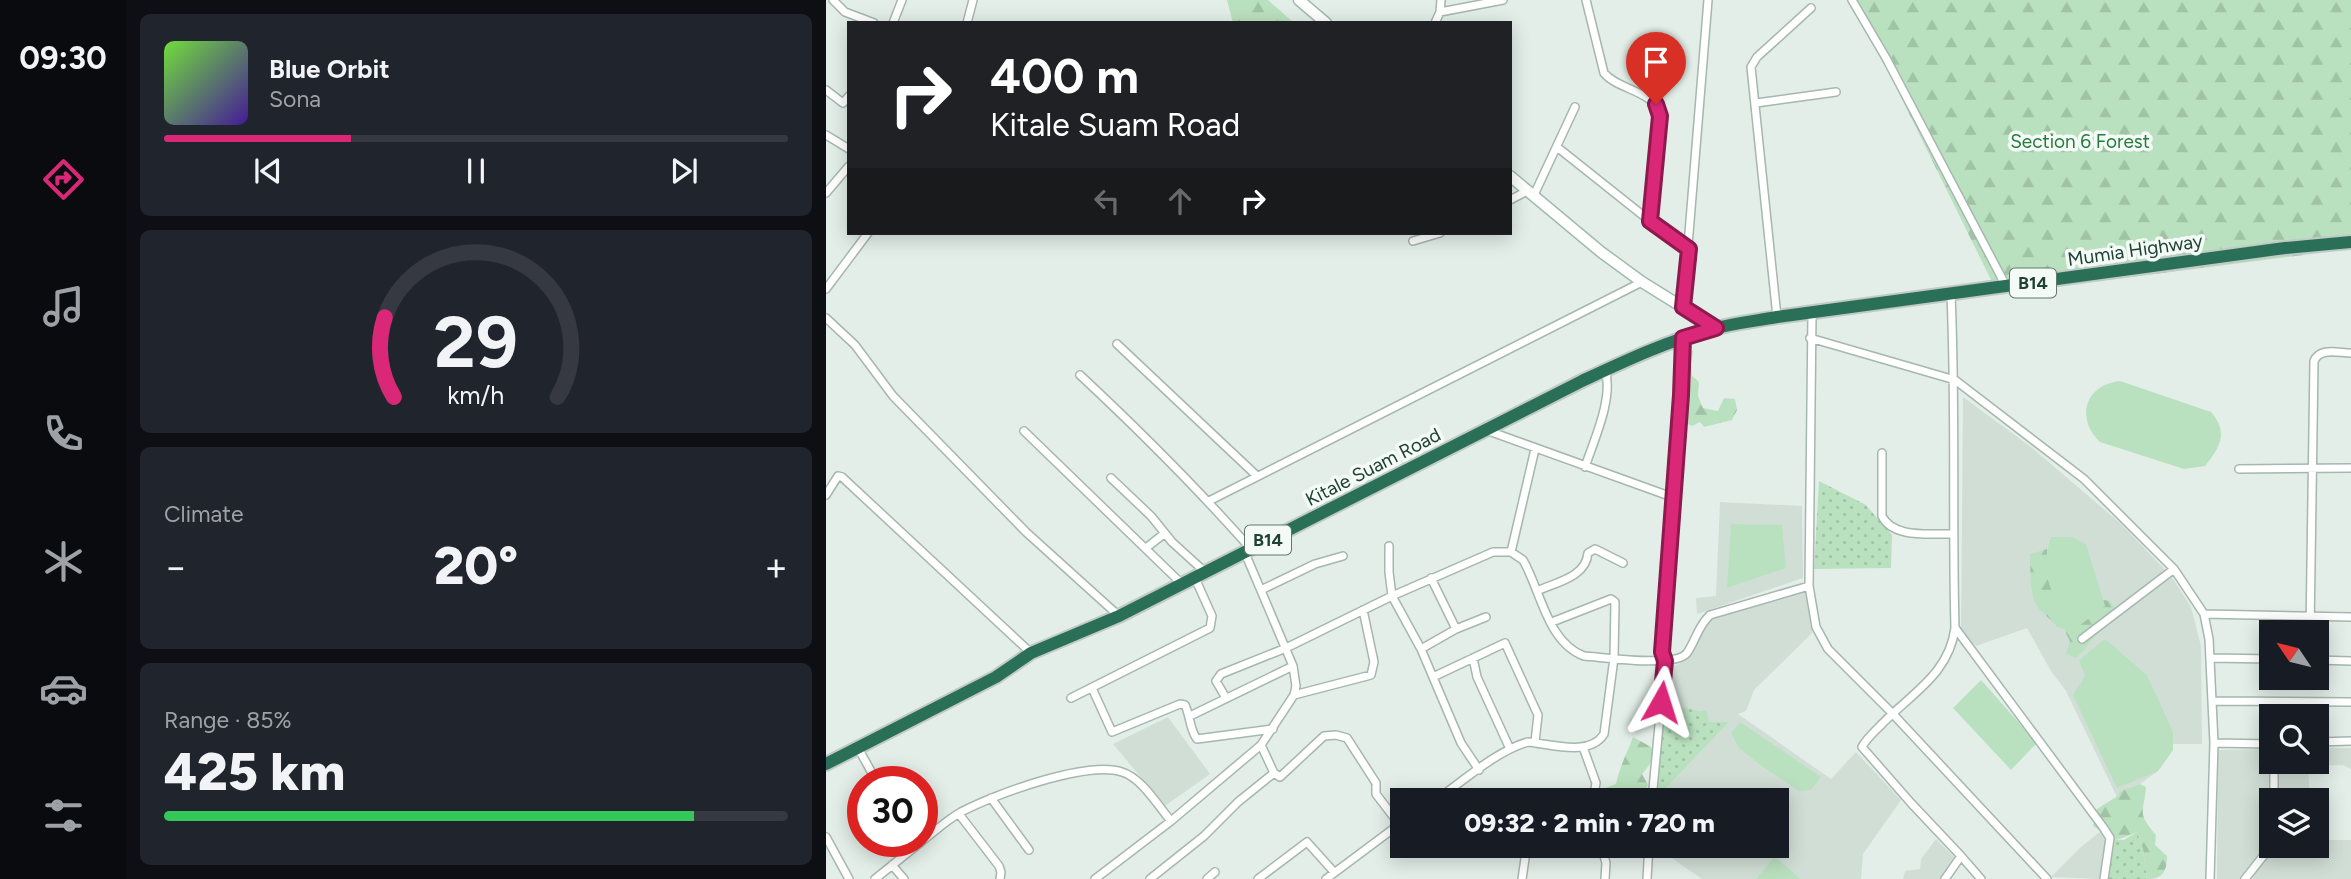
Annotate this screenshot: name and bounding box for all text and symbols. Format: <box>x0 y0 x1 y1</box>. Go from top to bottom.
pin <box>1626 32 1686 104</box>
text: 09:30 <box>19 39 107 77</box>
icon: arrive <box>1637 43 1675 81</box>
text: 400 m <box>990 46 1139 105</box>
icon: right <box>875 49 966 140</box>
text: Blue Orbit <box>269 53 390 85</box>
text: Sona <box>269 85 321 113</box>
text: Kitale Suam Road <box>990 106 1240 144</box>
park label: Section 6 Forest <box>2010 130 2150 153</box>
icon: previous <box>249 152 287 190</box>
icon: pause <box>457 152 495 190</box>
icon: next <box>665 152 703 190</box>
icon: directions <box>39 155 88 204</box>
icon: left <box>1088 182 1126 220</box>
icon: ahead <box>1161 182 1199 220</box>
icon: right <box>1234 182 1272 220</box>
street label: Mumia Highway <box>2066 229 2204 271</box>
road number: B14 <box>2010 268 2056 298</box>
icon: music <box>39 282 88 331</box>
text: 29 <box>434 299 518 386</box>
text: km/h <box>447 380 505 410</box>
icon: phone <box>39 409 88 458</box>
street label: Kitale Suam Road <box>1302 423 1444 511</box>
text: Climate <box>164 500 243 528</box>
road number: B14 <box>1245 526 1291 554</box>
text: 20° <box>434 535 518 597</box>
icon: climate <box>39 537 88 586</box>
text: − <box>164 544 188 590</box>
text: + <box>764 544 788 590</box>
north arrow <box>2259 620 2329 690</box>
map controls <box>2259 620 2329 858</box>
icon: car <box>39 664 88 713</box>
position arrow <box>1624 665 1698 739</box>
button: search <box>2259 704 2329 774</box>
text: Range · 85% <box>164 706 292 734</box>
text: 425 km <box>164 741 345 803</box>
speed limit sign: 30 <box>847 766 938 857</box>
button: layers <box>2259 788 2329 858</box>
icon: filters <box>39 791 88 840</box>
text: 09:32 · 2 min · 720 m <box>1464 807 1715 839</box>

